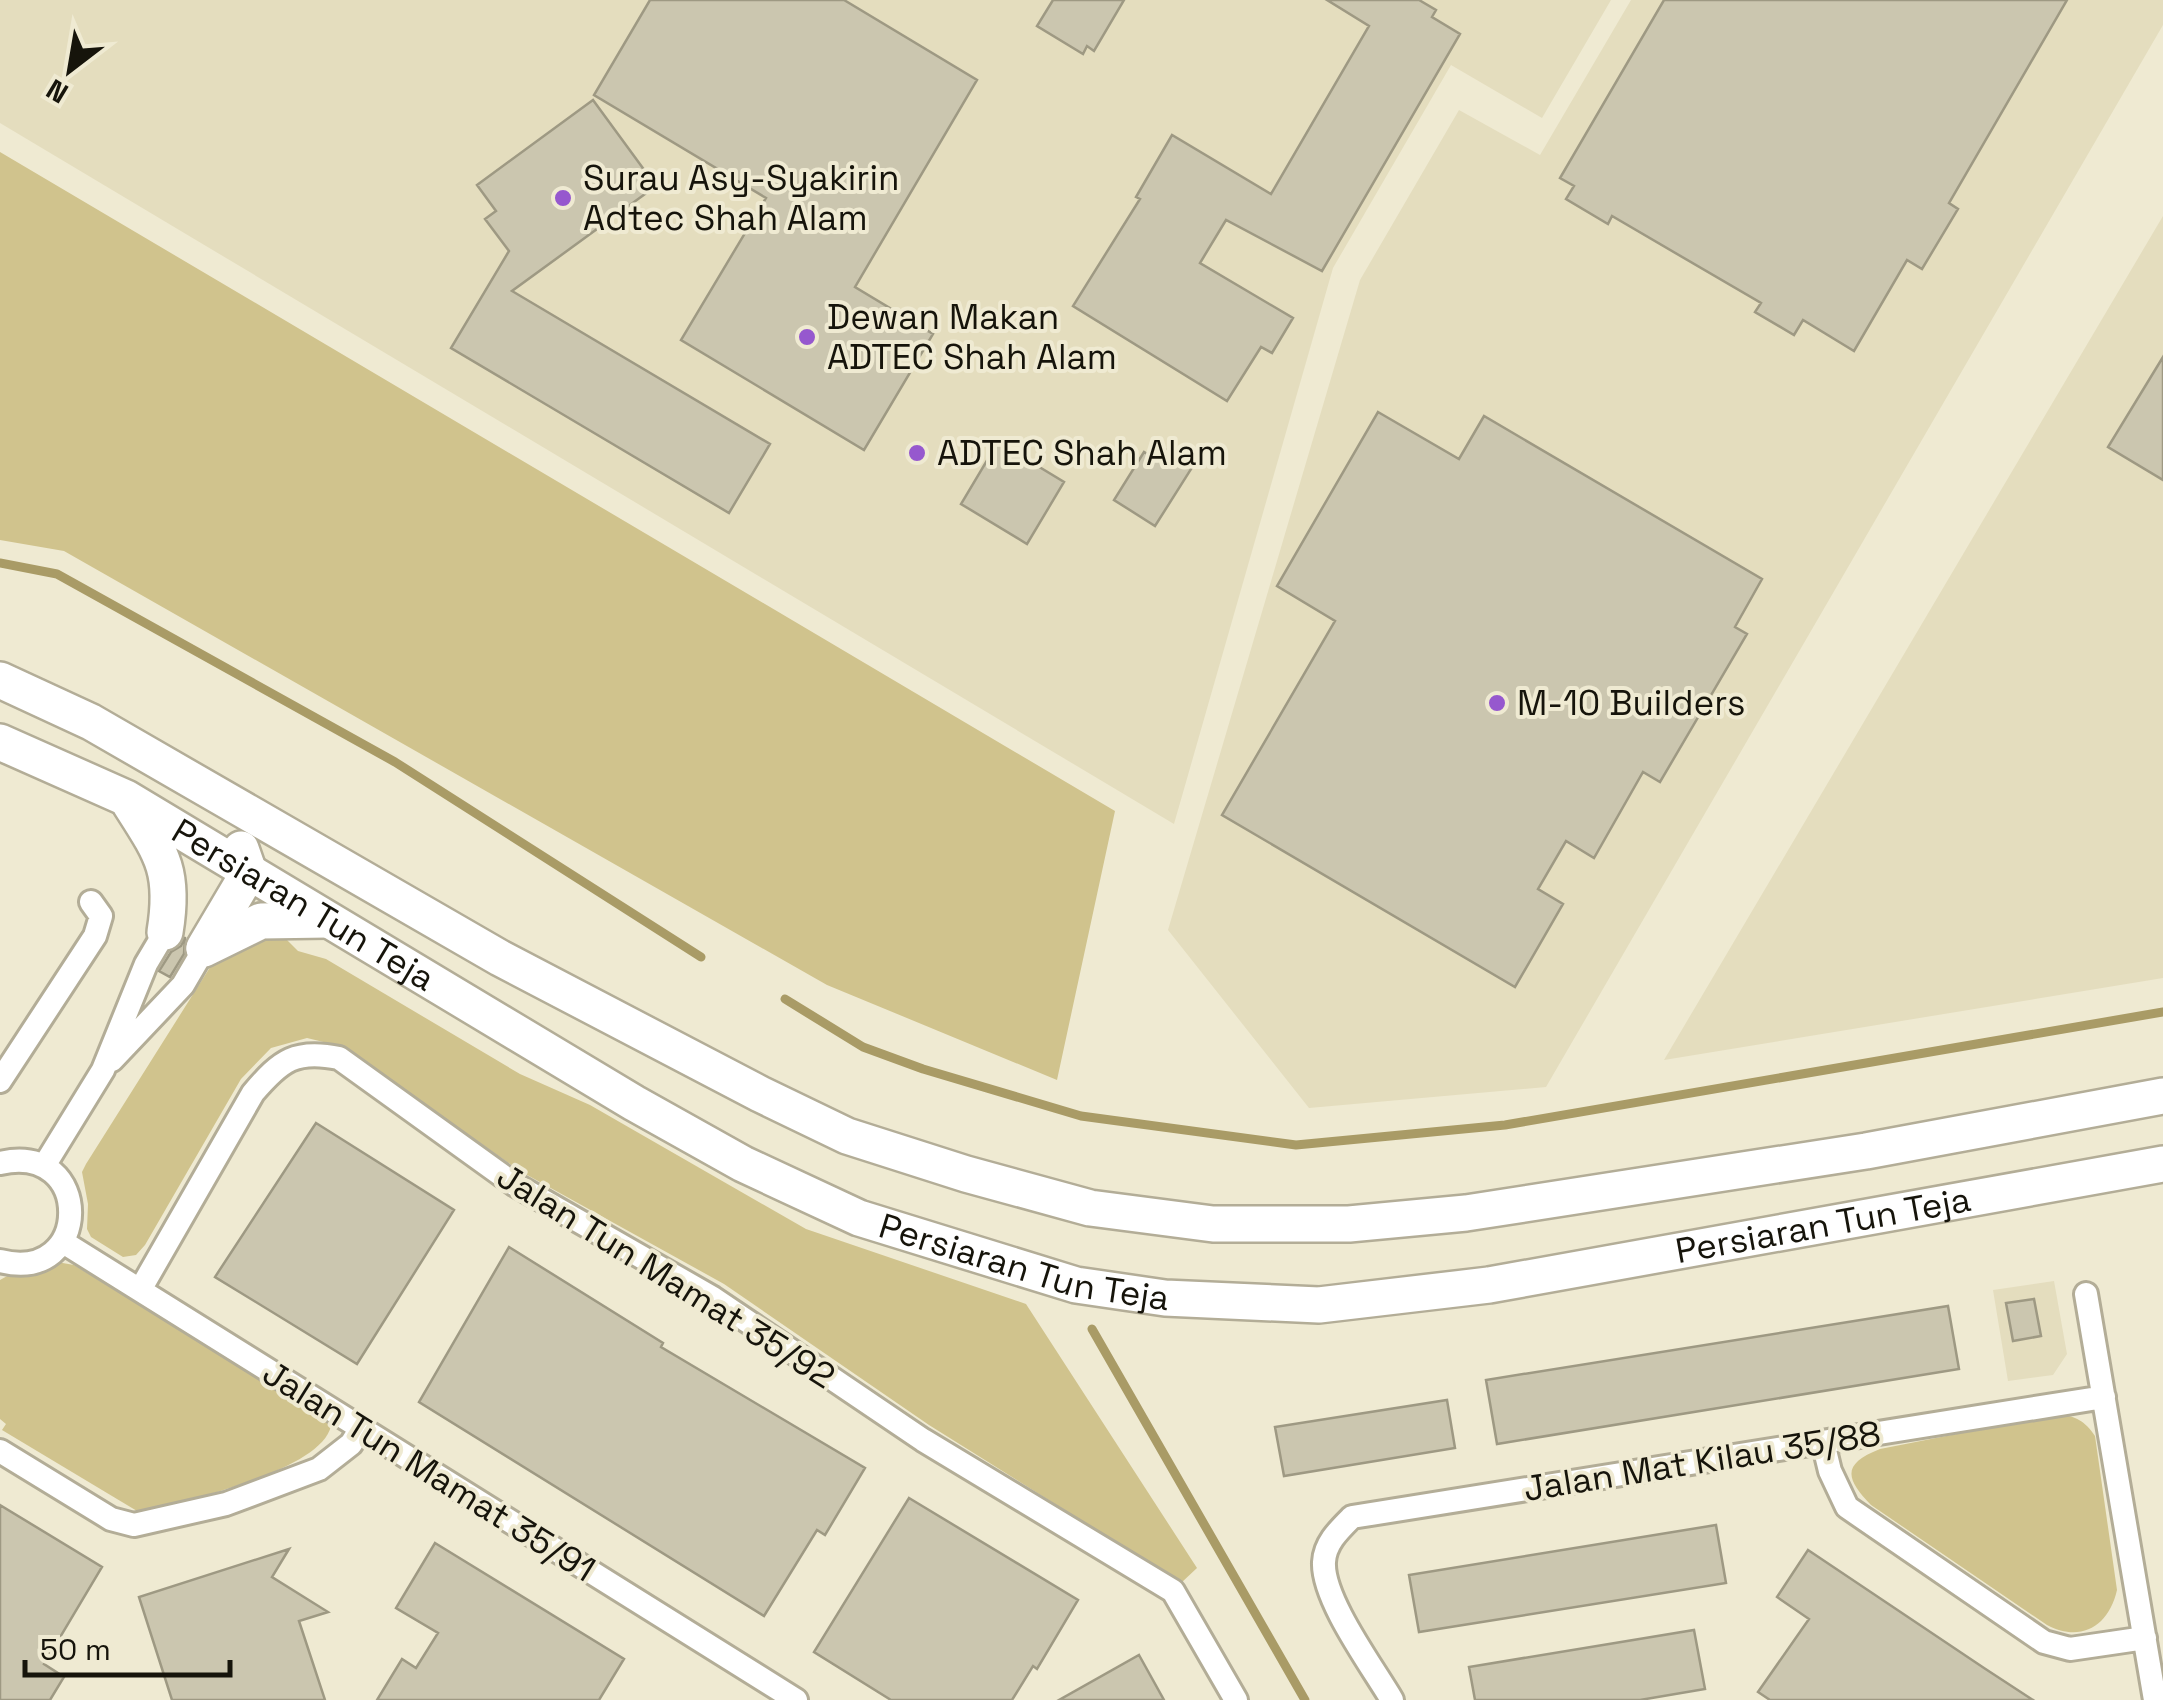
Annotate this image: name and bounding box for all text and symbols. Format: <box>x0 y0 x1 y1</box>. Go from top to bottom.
north arrow <box>20 20 120 120</box>
text: N <box>40 71 74 112</box>
place label: Surau Asy-Syakirin Adtec Shah Alam <box>583 156 900 240</box>
marker: Surau Asy-Syakirin Adtec Shah Alam <box>552 187 574 209</box>
place label: Dewan Makan ADTEC Shah Alam <box>827 295 1117 379</box>
marker: Dewan Makan ADTEC Shah Alam <box>796 326 818 348</box>
place label: ADTEC Shah Alam <box>937 431 1227 475</box>
marker: ADTEC Shah Alam <box>906 442 928 464</box>
place label: M-10 Builders <box>1517 681 1746 725</box>
marker: M-10 Builders <box>1486 692 1508 714</box>
street label: Persiaran Tun Teja <box>164 809 443 1000</box>
street label: Jalan Tun Mamat 35/92 <box>489 1154 843 1398</box>
street label: Persiaran Tun Teja <box>1672 1177 1974 1273</box>
street label: Persiaran Tun Teja <box>874 1204 1172 1320</box>
street label: Jalan Tun Mamat 35/91 <box>255 1351 603 1591</box>
street label: Jalan Mat Kilau 35/88 <box>1520 1411 1884 1511</box>
scale bar <box>25 1615 230 1677</box>
text: 50 m <box>40 1630 111 1669</box>

